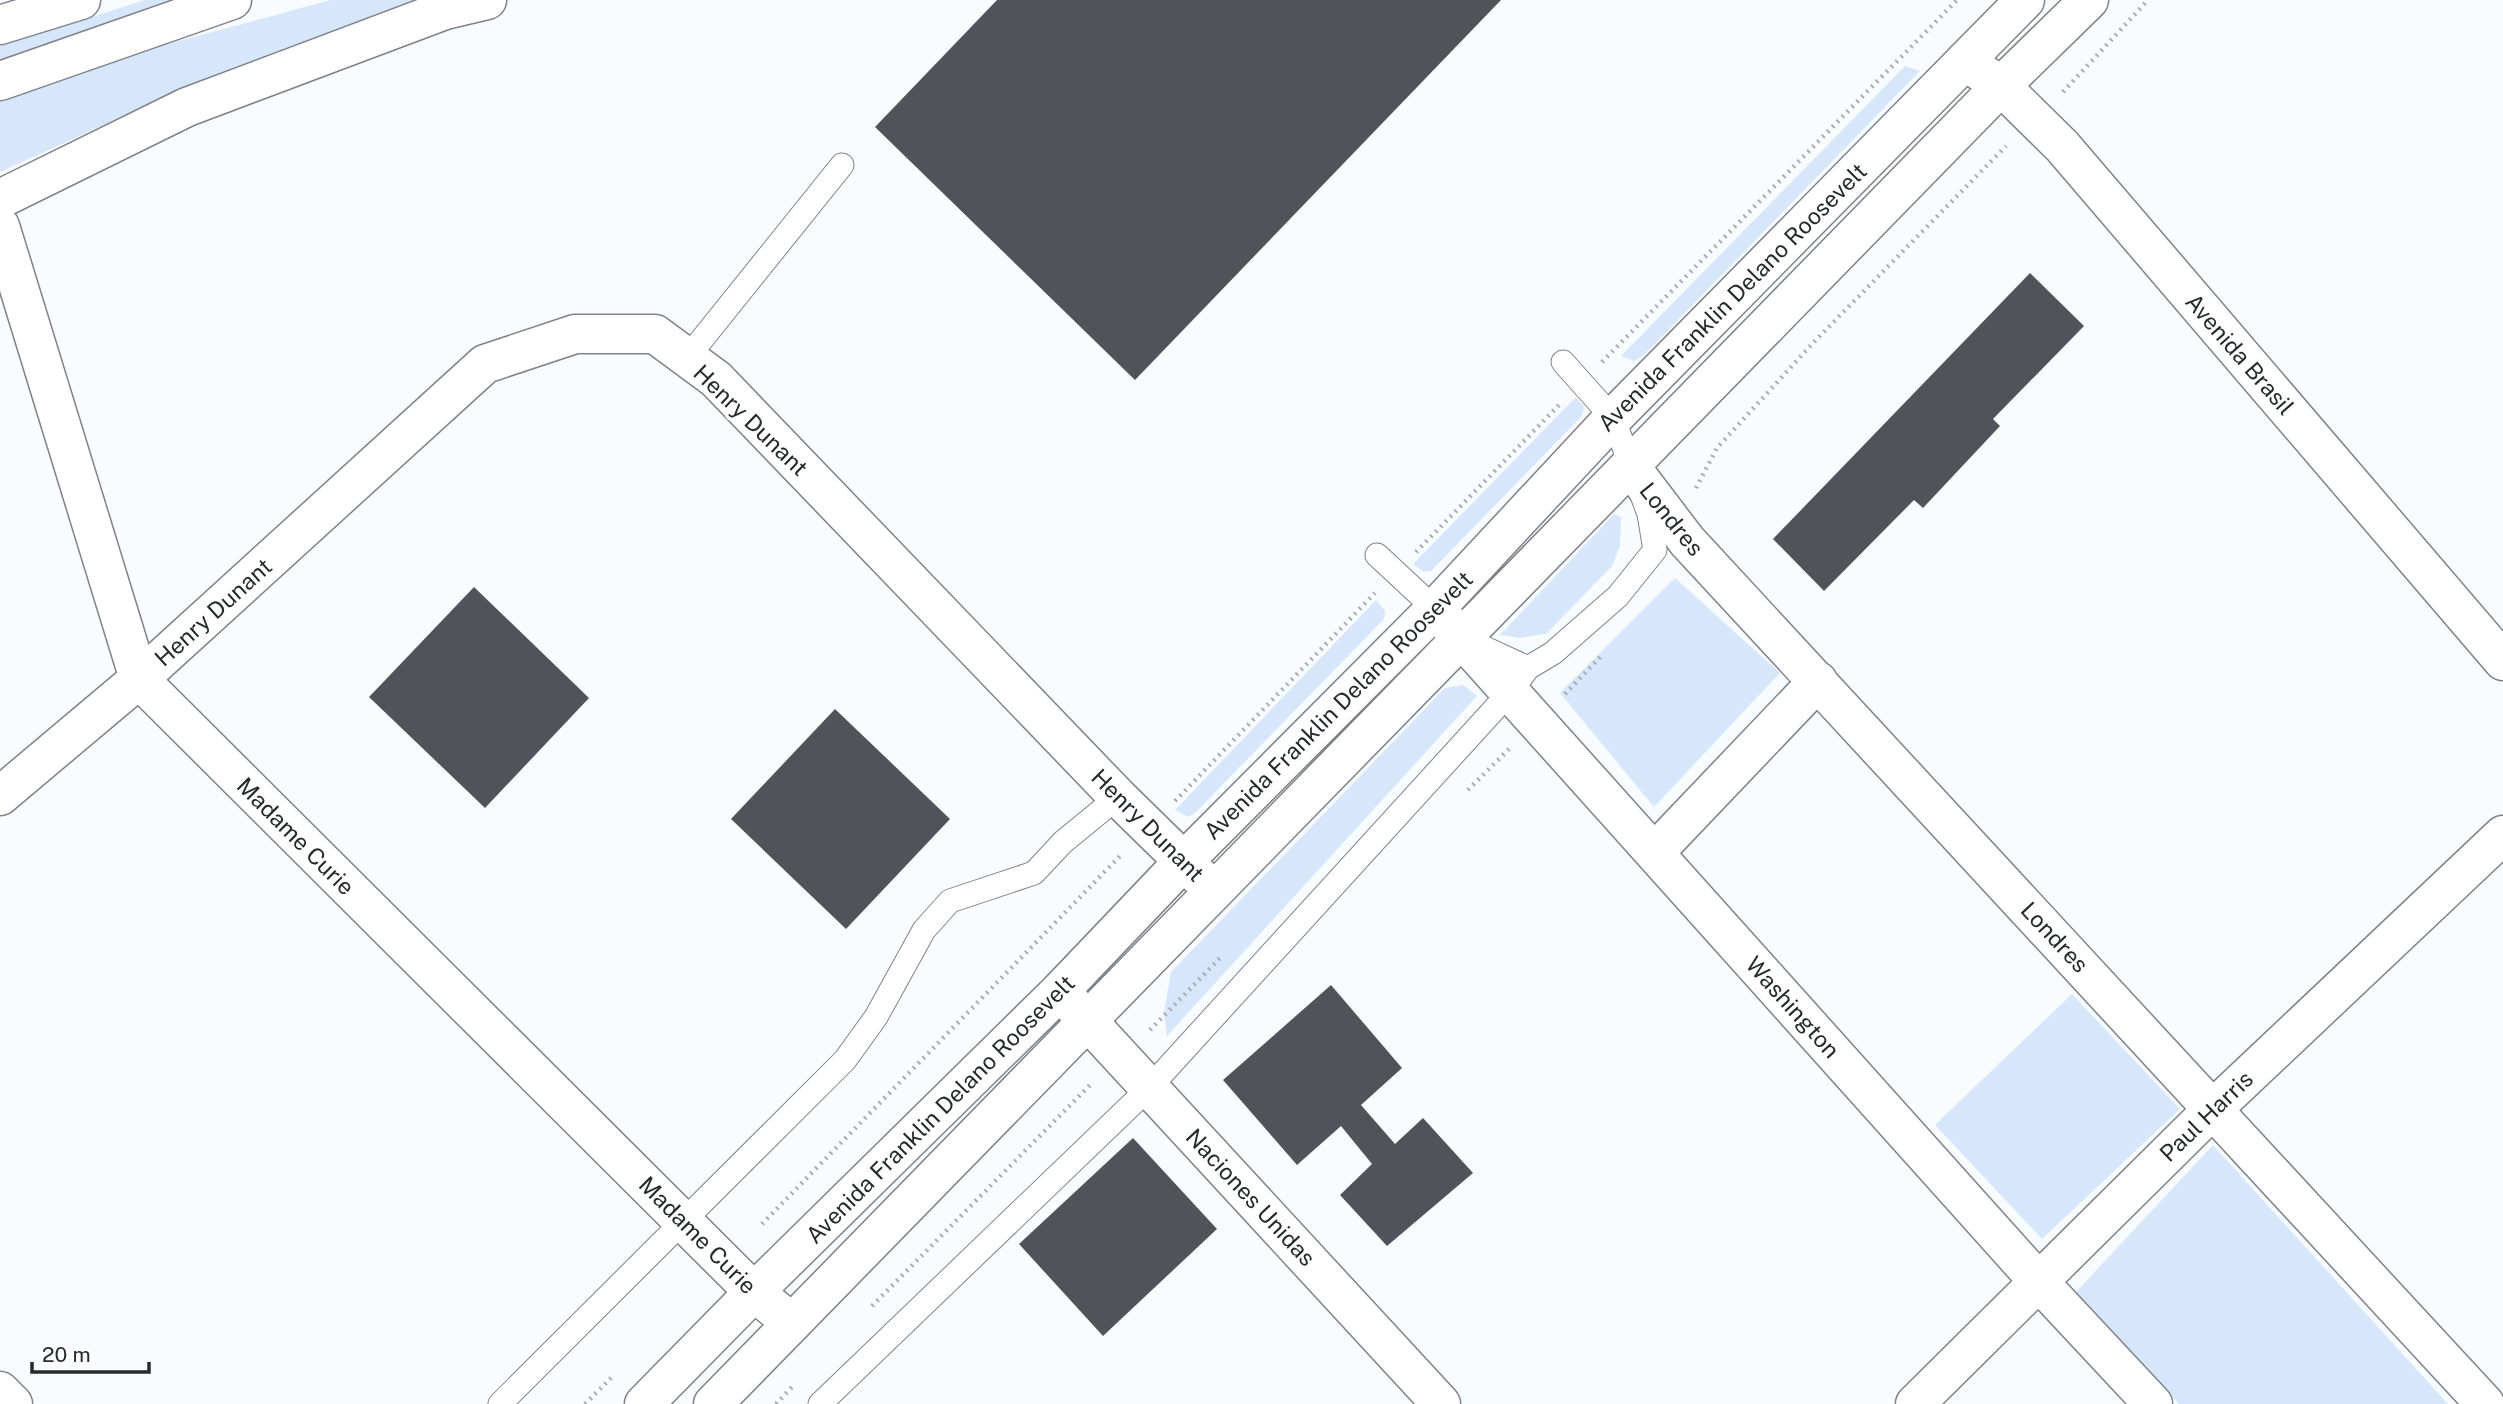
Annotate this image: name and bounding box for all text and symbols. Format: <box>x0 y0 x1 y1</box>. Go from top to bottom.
street label: Avenida Franklin Delano Roosevelt <box>1592 157 1872 437</box>
street label: Avenida Brasil <box>2180 288 2300 420</box>
street label: Henry Dunant <box>688 359 814 481</box>
street label: Londres <box>1634 477 1710 561</box>
street label: Henry Dunant <box>149 552 277 672</box>
street label: Avenida Franklin Delano Roosevelt <box>1198 565 1478 845</box>
street label: Henry Dunant <box>1086 763 1210 887</box>
street label: Madame Curie <box>232 772 360 900</box>
street label: Londres <box>2016 896 2094 978</box>
street label: Washington <box>1741 951 1845 1063</box>
street label: Avenida Franklin Delano Roosevelt <box>800 969 1080 1249</box>
street label: Paul Harris <box>2154 1065 2258 1167</box>
street label: Naciones Unidas <box>1181 1123 1321 1271</box>
street label: Madame Curie <box>634 1171 762 1299</box>
scale bar <box>32 1330 149 1374</box>
text: 20 m <box>42 1342 91 1367</box>

